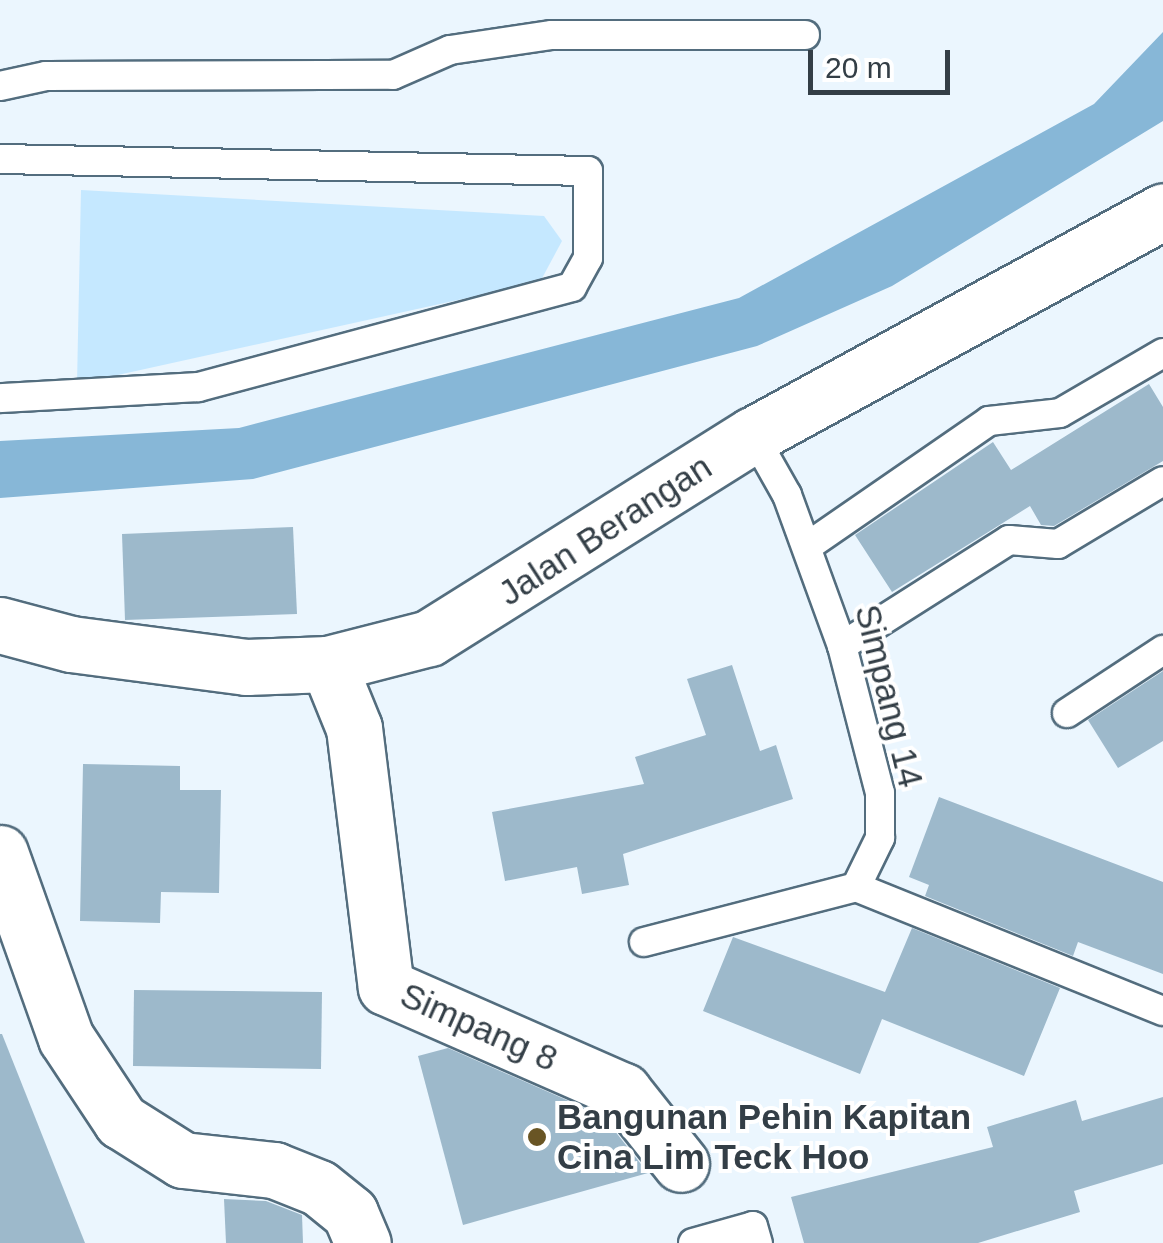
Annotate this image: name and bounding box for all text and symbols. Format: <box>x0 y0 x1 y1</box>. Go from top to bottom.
scale bar <box>813 30 956 92</box>
text: 20 m <box>825 51 892 84</box>
street label: Jalan Berangan <box>491 446 719 614</box>
street label: Simpang 14 <box>846 600 932 792</box>
street label: Simpang 8 <box>394 974 564 1080</box>
place label: Bangunan Pehin Kapitan Cina Lim Teck Hoo <box>557 1096 971 1178</box>
marker: Bangunan Pehin Kapitan Cina Lim Teck Hoo <box>526 1126 548 1148</box>

